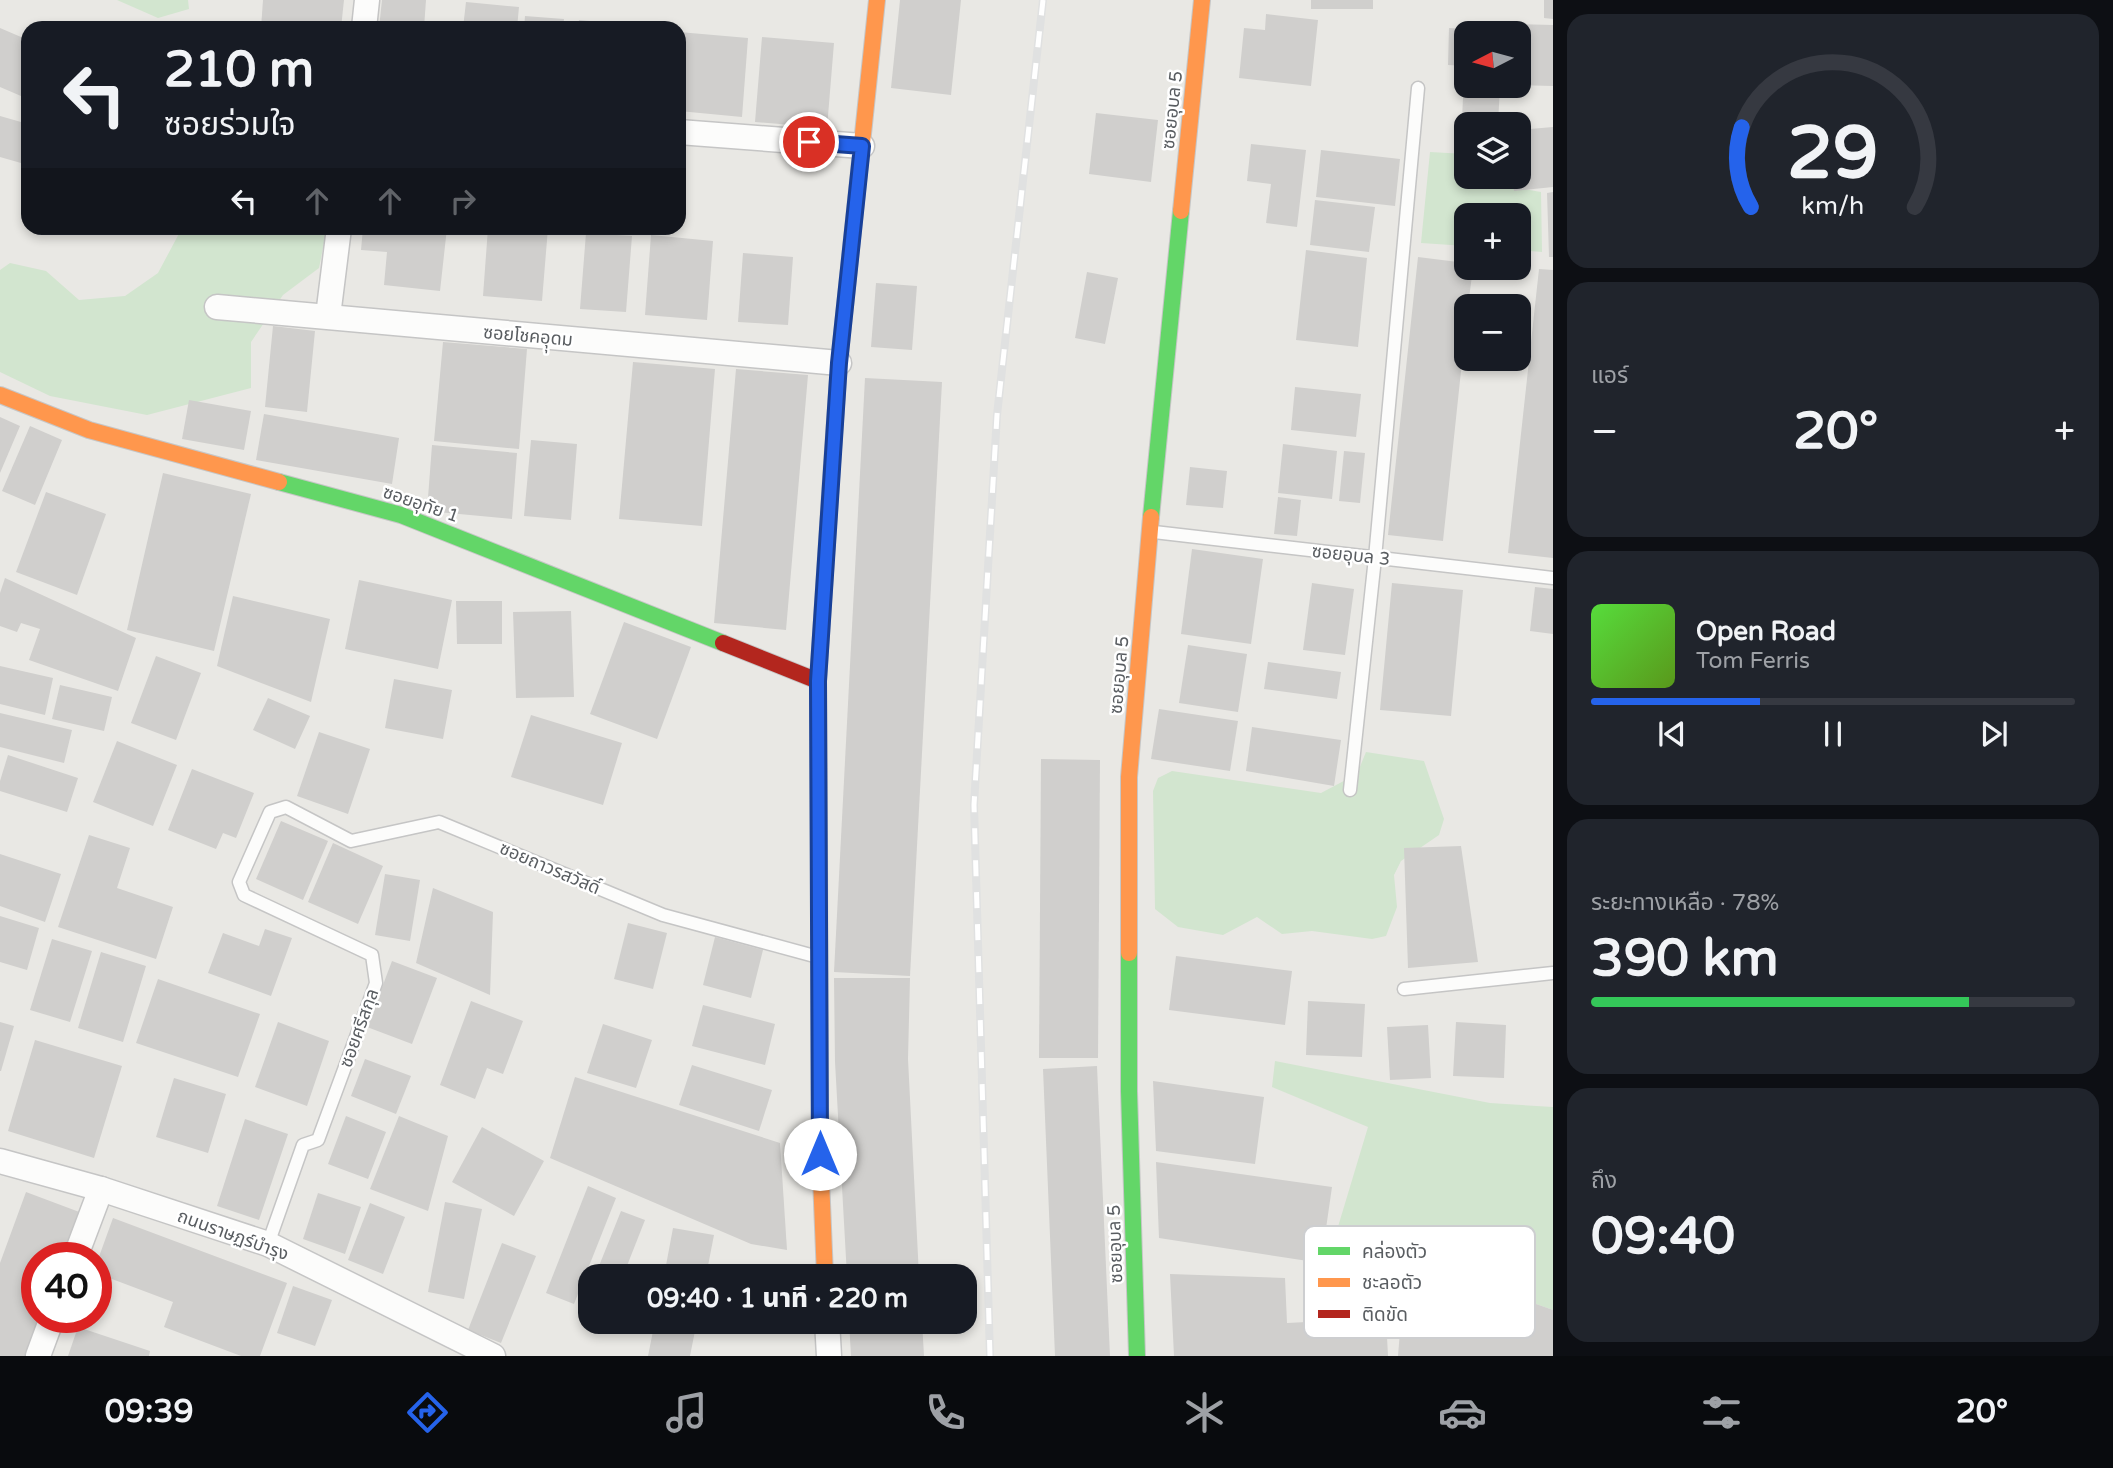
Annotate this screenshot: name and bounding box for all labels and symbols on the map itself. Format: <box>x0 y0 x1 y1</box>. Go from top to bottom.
north arrow <box>1454 21 1531 98</box>
street label: ซอยอุบล 5 <box>1157 70 1187 150</box>
pin <box>779 112 839 172</box>
street label: ซอยโชคอุุดม <box>482 321 574 356</box>
street label: ซอยอุทัย 1 <box>380 481 462 527</box>
street label: ซอยอุบล 3 <box>1311 540 1391 570</box>
street label: ซอยอุบล 5 <box>1105 635 1133 715</box>
street label: ซอยถาวรสวัสดิ์ <box>496 837 604 899</box>
street label: ซอยศรีสกุล <box>335 985 383 1071</box>
position arrow <box>783 1117 857 1191</box>
street label: ซอยอุบล 5 <box>1103 1204 1127 1284</box>
street label: ถนนราษฏร์บำรุง <box>174 1205 292 1265</box>
legend <box>1304 1226 1535 1338</box>
text: คล่องตัว <box>1362 1240 1427 1263</box>
speed limit sign: 40 <box>21 1242 112 1333</box>
text: ชะลอตัว <box>1362 1272 1422 1294</box>
text: ติดขัด <box>1362 1304 1408 1326</box>

